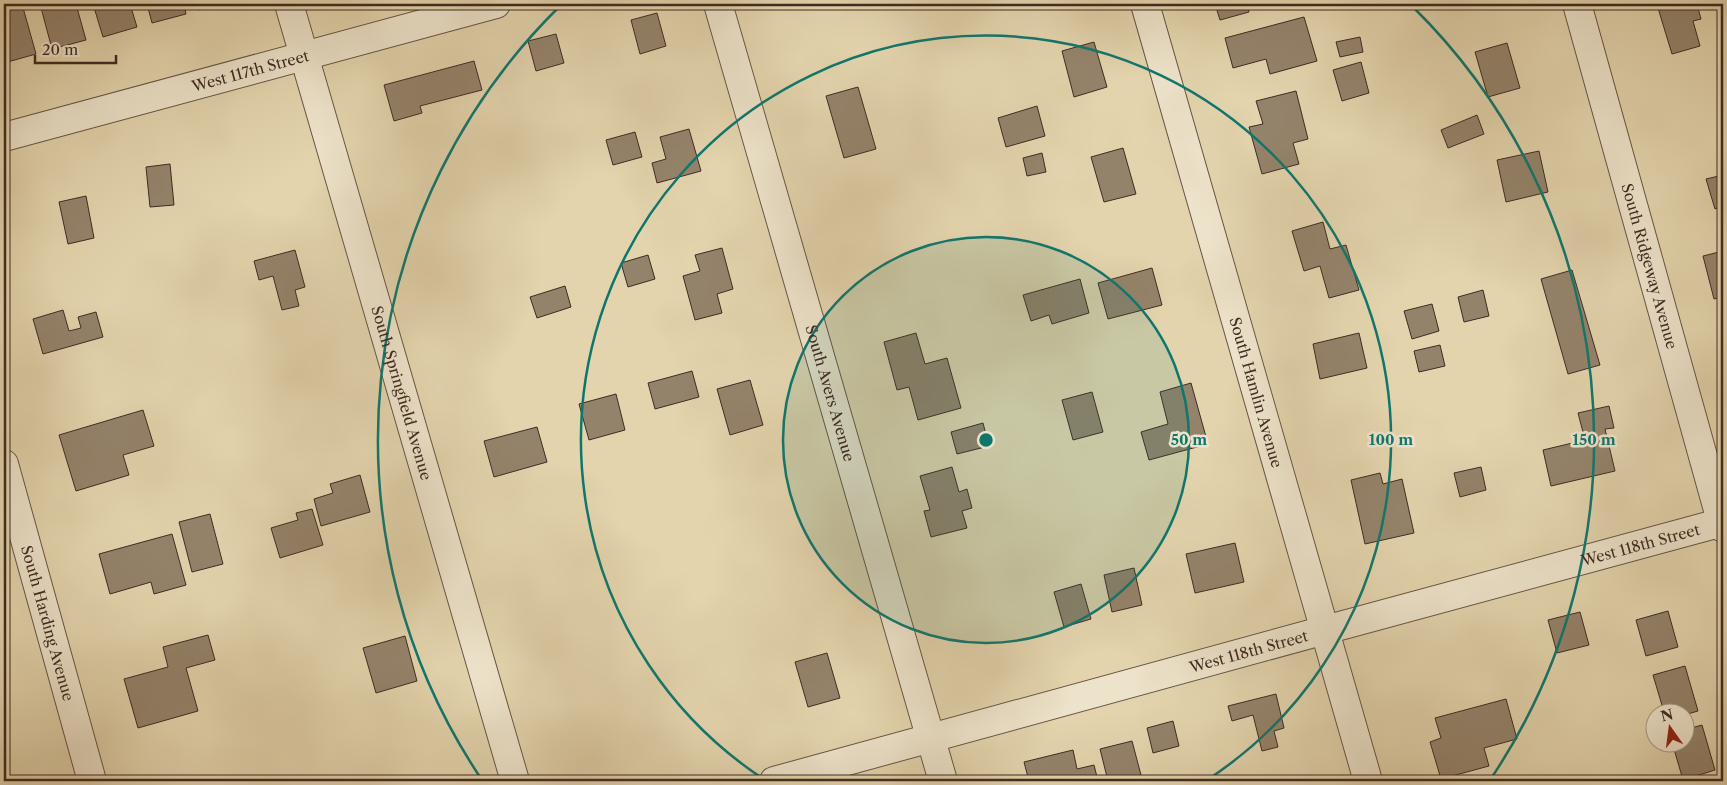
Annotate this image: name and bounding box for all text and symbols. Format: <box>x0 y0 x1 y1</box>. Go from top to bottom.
scale bar <box>35 32 116 64</box>
text: 20 m <box>42 40 78 59</box>
street label: West 117th Street <box>189 45 312 96</box>
street label: South Ridgeway Avenue <box>1618 181 1682 351</box>
street label: South Springfield Avenue <box>368 303 436 482</box>
street label: South Hamlin Avenue <box>1226 315 1287 470</box>
street label: South Avers Avenue <box>802 322 859 464</box>
text: 50 m <box>1171 430 1207 449</box>
text: 100 m <box>1369 430 1413 449</box>
text: 150 m <box>1572 430 1616 449</box>
centre of rings <box>977 431 995 449</box>
street label: West 118th Street <box>1578 519 1702 570</box>
street label: South Harding Avenue <box>17 543 79 703</box>
street label: West 118th Street <box>1186 625 1311 677</box>
north arrow <box>1644 702 1694 752</box>
text: N <box>1659 705 1675 726</box>

